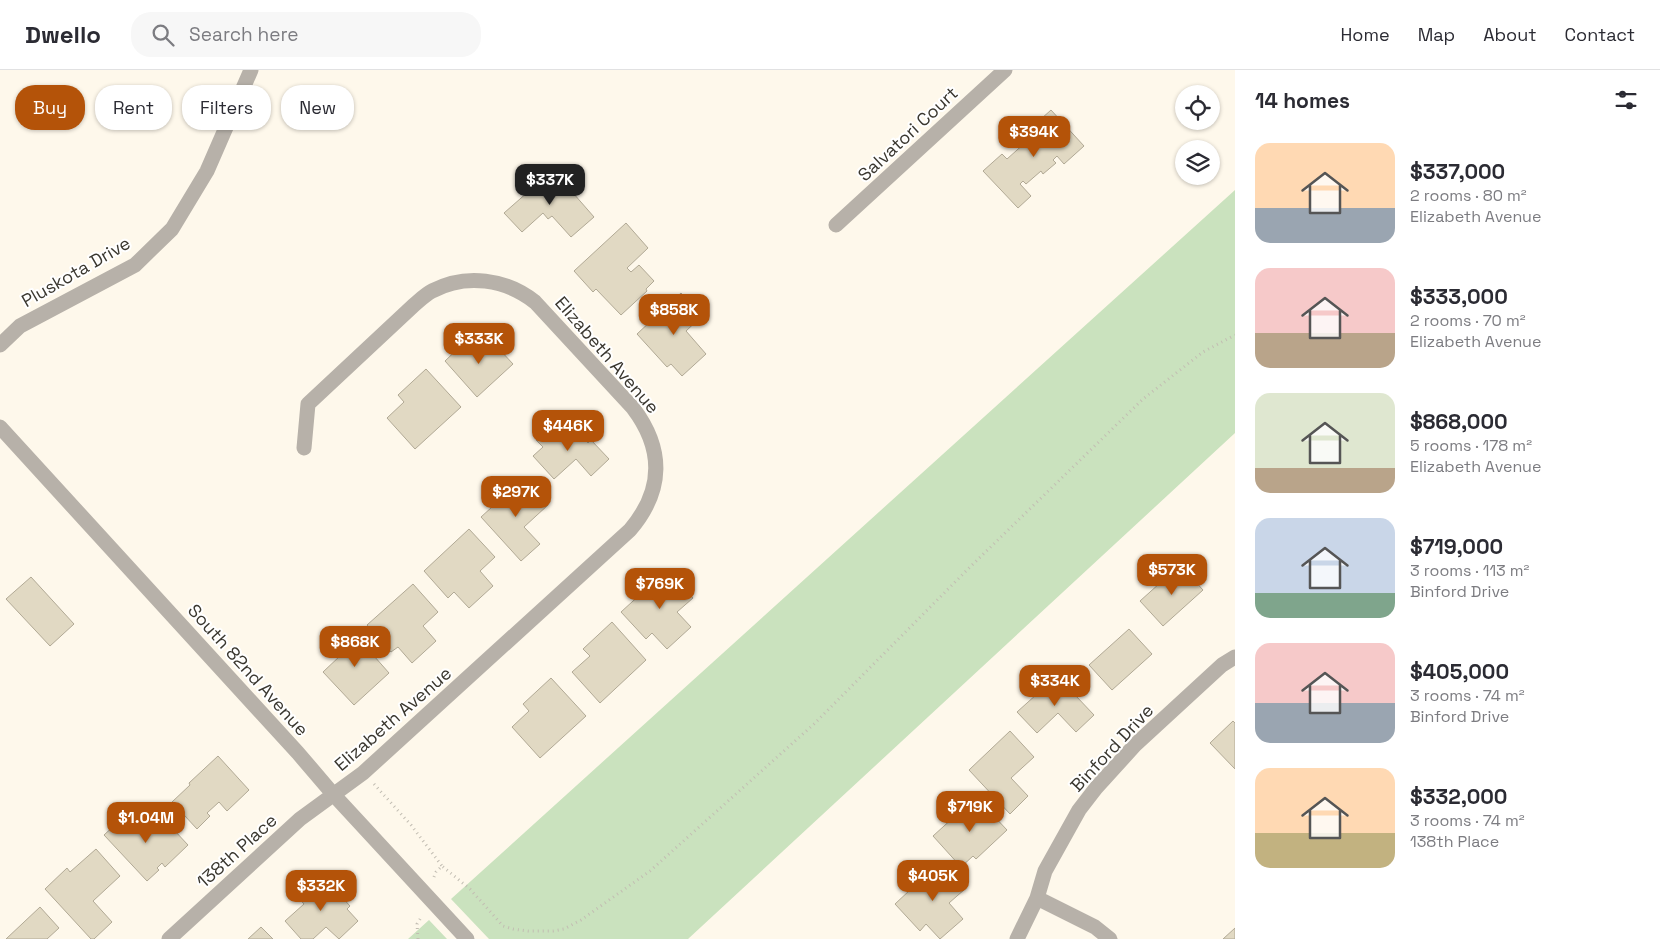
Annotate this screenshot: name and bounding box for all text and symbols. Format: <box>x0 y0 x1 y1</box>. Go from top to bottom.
search box <box>131 12 481 57</box>
text: Dwello <box>25 19 101 50</box>
icon: search <box>149 21 177 49</box>
text: Search here <box>189 22 299 47</box>
text: Home <box>1341 23 1390 46</box>
text: Map <box>1418 23 1455 46</box>
text: About <box>1483 23 1537 46</box>
text: Contact <box>1565 23 1635 46</box>
street label: Salvatori Court <box>853 81 963 186</box>
chip: Buy <box>15 85 85 130</box>
chip: Rent <box>95 85 172 130</box>
chip: Filters <box>182 85 271 130</box>
chip: New <box>281 85 354 130</box>
map controls <box>1175 85 1220 185</box>
button: locate <box>1175 85 1220 130</box>
icon: filters <box>1612 86 1640 114</box>
text: 14 homes <box>1255 87 1350 114</box>
pin: $394K <box>999 116 1069 158</box>
text: $394K <box>1009 121 1059 142</box>
button: layers <box>1175 140 1220 185</box>
text: $337,000 <box>1410 158 1505 185</box>
icon: home <box>1295 163 1355 223</box>
pin: $337K <box>515 164 585 206</box>
text: $337K <box>526 169 574 190</box>
text: 2 rooms · 80 m² <box>1410 185 1527 206</box>
text: Elizabeth Avenue <box>1410 206 1541 227</box>
street label: Pluskota Drive <box>17 231 134 312</box>
text: $333,000 <box>1410 283 1508 310</box>
icon: home <box>1295 288 1355 348</box>
street label: Elizabeth Avenue <box>550 291 665 418</box>
pin: $858K <box>639 294 709 336</box>
text: $858K <box>650 299 698 320</box>
text: 2 rooms · 70 m² <box>1410 310 1526 331</box>
pin: $333K <box>444 322 514 365</box>
text: $333K <box>455 328 503 349</box>
text: Elizabeth Avenue <box>1410 331 1541 352</box>
text: $868,000 <box>1410 408 1508 435</box>
pin: $446K <box>533 410 603 452</box>
icon: home <box>1295 413 1355 473</box>
text: $446K <box>543 415 593 436</box>
text: 5 rooms · 178 m² <box>1410 435 1532 456</box>
text: Elizabeth Avenue <box>1410 456 1541 477</box>
pin: $297K <box>481 476 551 518</box>
text: $297K <box>492 481 540 502</box>
text: $719,000 <box>1410 533 1503 560</box>
icon: home <box>1295 538 1355 598</box>
pin: $573K <box>1137 554 1207 596</box>
text: $573K <box>1148 559 1196 580</box>
text: 3 rooms · 113 m² <box>1410 560 1529 581</box>
pin: $769K <box>625 568 695 610</box>
text: $769K <box>636 573 684 594</box>
text: Binford Drive <box>1410 581 1509 602</box>
street label: South 82nd Avenue <box>183 599 314 740</box>
pin: $868K <box>320 626 390 668</box>
text: $868K <box>331 631 379 652</box>
text: $405,000 <box>1410 658 1509 685</box>
street label: Elizabeth Avenue <box>329 661 456 776</box>
icon: home <box>1295 663 1355 723</box>
pin: $334K <box>1020 664 1090 707</box>
text: $334K <box>1030 670 1080 691</box>
text: 3 rooms · 74 m² <box>1410 685 1525 706</box>
street label: Binford Drive <box>1065 699 1158 796</box>
text: Binford Drive <box>1410 706 1509 727</box>
text: $332,000 <box>1410 783 1507 810</box>
icon: home <box>1295 788 1355 848</box>
pin: $719K <box>935 790 1005 833</box>
text: $719K <box>947 796 993 817</box>
pin: $1.04M <box>105 802 187 844</box>
text: $1.04M <box>118 807 174 828</box>
street label: 138th Place <box>192 809 282 893</box>
text: 3 rooms · 74 m² <box>1410 810 1525 831</box>
text: 138th Place <box>1410 831 1499 852</box>
pin: $405K <box>898 860 968 902</box>
text: $405K <box>908 865 958 886</box>
pin: $332K <box>286 870 356 912</box>
text: $332K <box>297 875 345 896</box>

